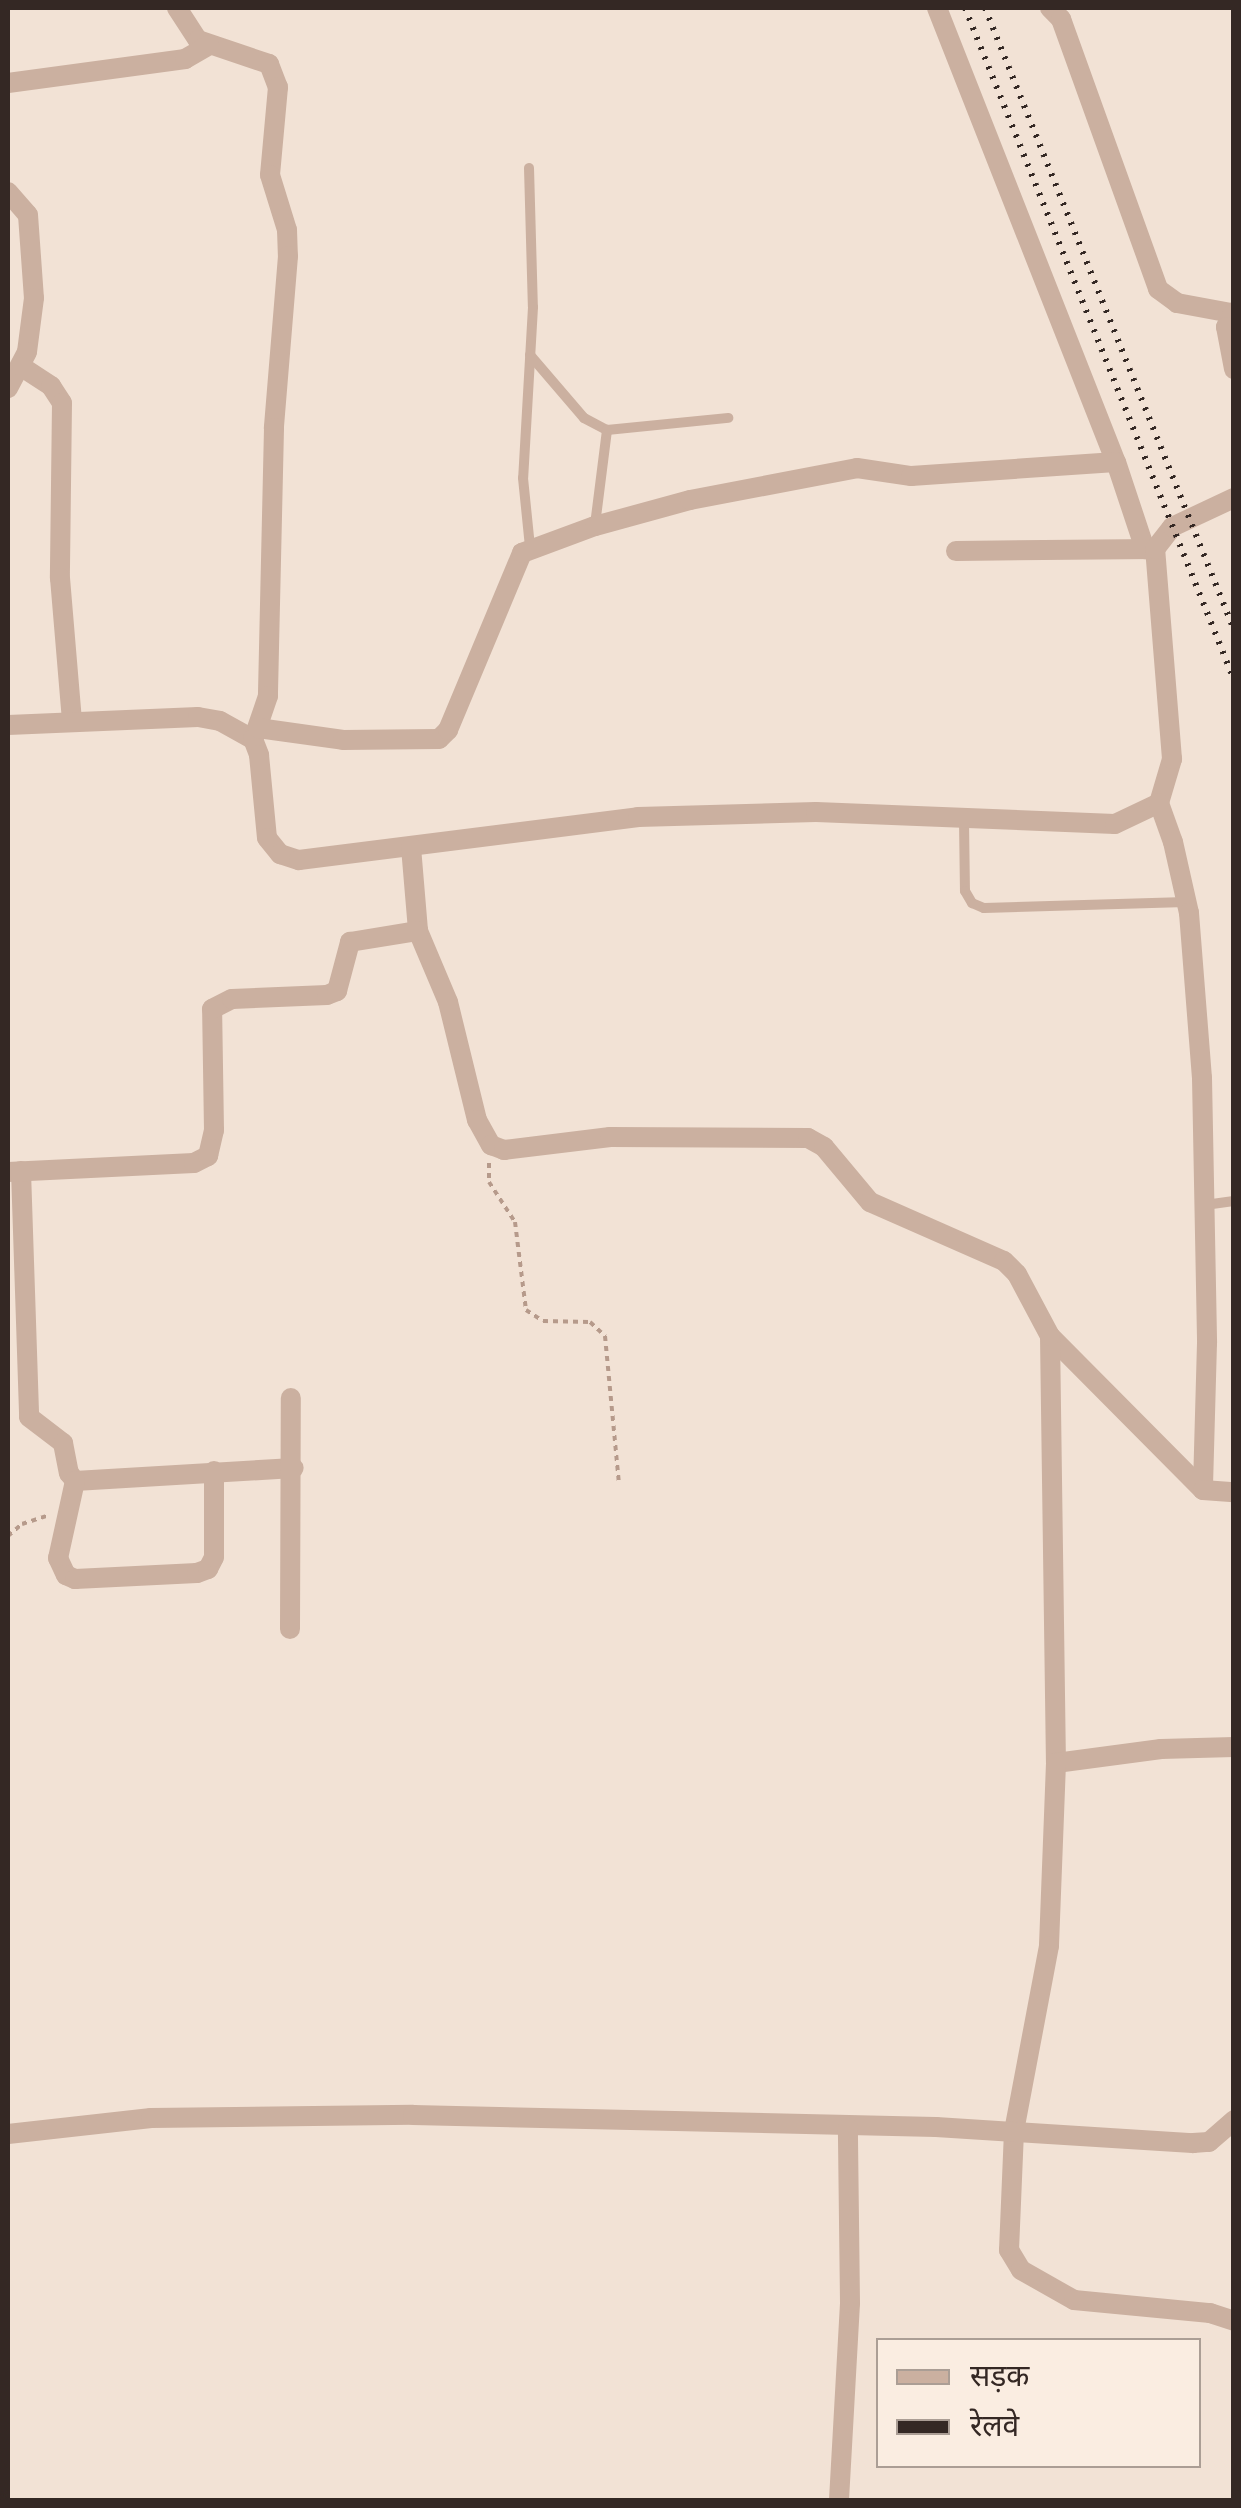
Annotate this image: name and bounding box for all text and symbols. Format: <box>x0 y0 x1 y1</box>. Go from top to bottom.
legend <box>876 2338 1201 2468</box>
text: सड़क <box>970 2356 1029 2394</box>
text: रेलवे <box>970 2406 1019 2444</box>

